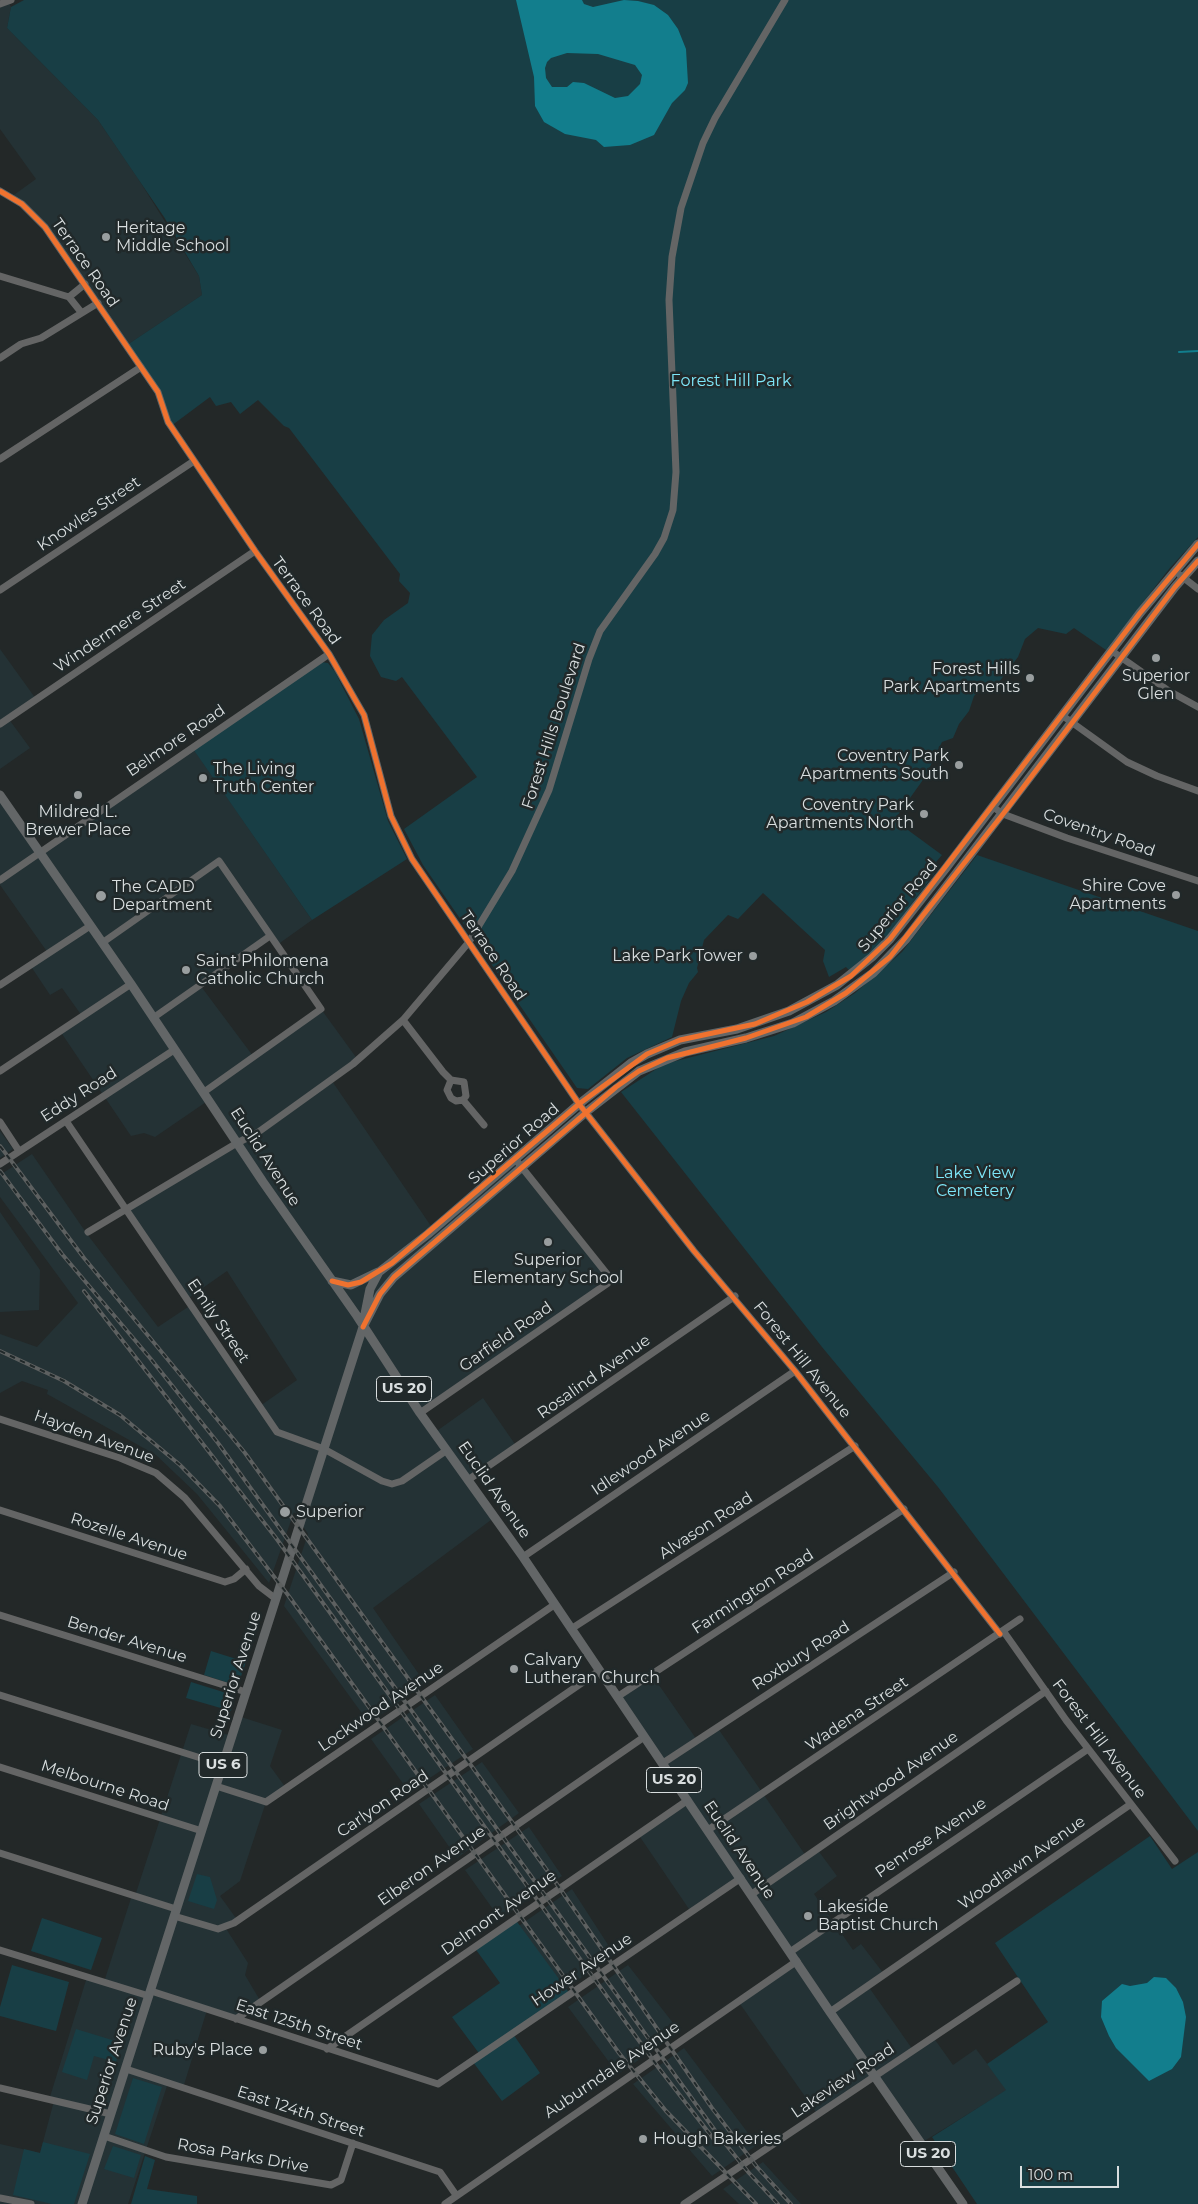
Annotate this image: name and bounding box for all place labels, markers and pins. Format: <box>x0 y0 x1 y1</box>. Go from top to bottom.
place label: Heritage Middle School <box>116 218 229 256</box>
marker: Heritage Middle School <box>100 231 112 243</box>
marker: Superior Glen <box>1150 652 1162 664</box>
place label: Forest Hills Park Apartments <box>883 659 1020 697</box>
place label: Superior Glen <box>1122 666 1190 704</box>
marker: Forest Hills Park Apartments <box>1024 672 1036 684</box>
place label: Coventry Park Apartments South <box>800 746 949 784</box>
place label: The Living Truth Center <box>213 759 314 797</box>
marker: Coventry Park Apartments South <box>953 759 965 771</box>
marker: The Living Truth Center <box>197 772 209 784</box>
marker: Mildred L. Brewer Place <box>72 789 84 801</box>
place label: Coventry Park Apartments North <box>766 795 914 833</box>
place label: Mildred L. Brewer Place <box>25 802 131 840</box>
marker: Coventry Park Apartments North <box>918 808 930 820</box>
place label: Shire Cove Apartments <box>1069 876 1166 914</box>
place label: The CADD Department <box>112 877 212 915</box>
marker: The CADD Department <box>94 889 108 903</box>
marker: Shire Cove Apartments <box>1170 889 1182 901</box>
place label: Lake Park Tower <box>612 946 743 966</box>
marker: Lake Park Tower <box>747 950 759 962</box>
place label: Saint Philomena Catholic Church <box>196 951 329 989</box>
marker: Saint Philomena Catholic Church <box>180 964 192 976</box>
marker: Superior Elementary School <box>542 1236 554 1248</box>
place label: Superior Elementary School <box>473 1250 623 1288</box>
place label: Superior <box>296 1502 364 1522</box>
marker: Superior <box>278 1505 292 1519</box>
place label: Calvary Lutheran Church <box>524 1650 660 1688</box>
marker: Calvary Lutheran Church <box>508 1663 520 1675</box>
place label: Lakeside Baptist Church <box>818 1897 938 1935</box>
marker: Lakeside Baptist Church <box>802 1910 814 1922</box>
place label: Ruby's Place <box>152 2040 253 2060</box>
marker: Ruby's Place <box>257 2044 269 2056</box>
place label: Hough Bakeries <box>653 2129 781 2149</box>
marker: Hough Bakeries <box>637 2133 649 2145</box>

